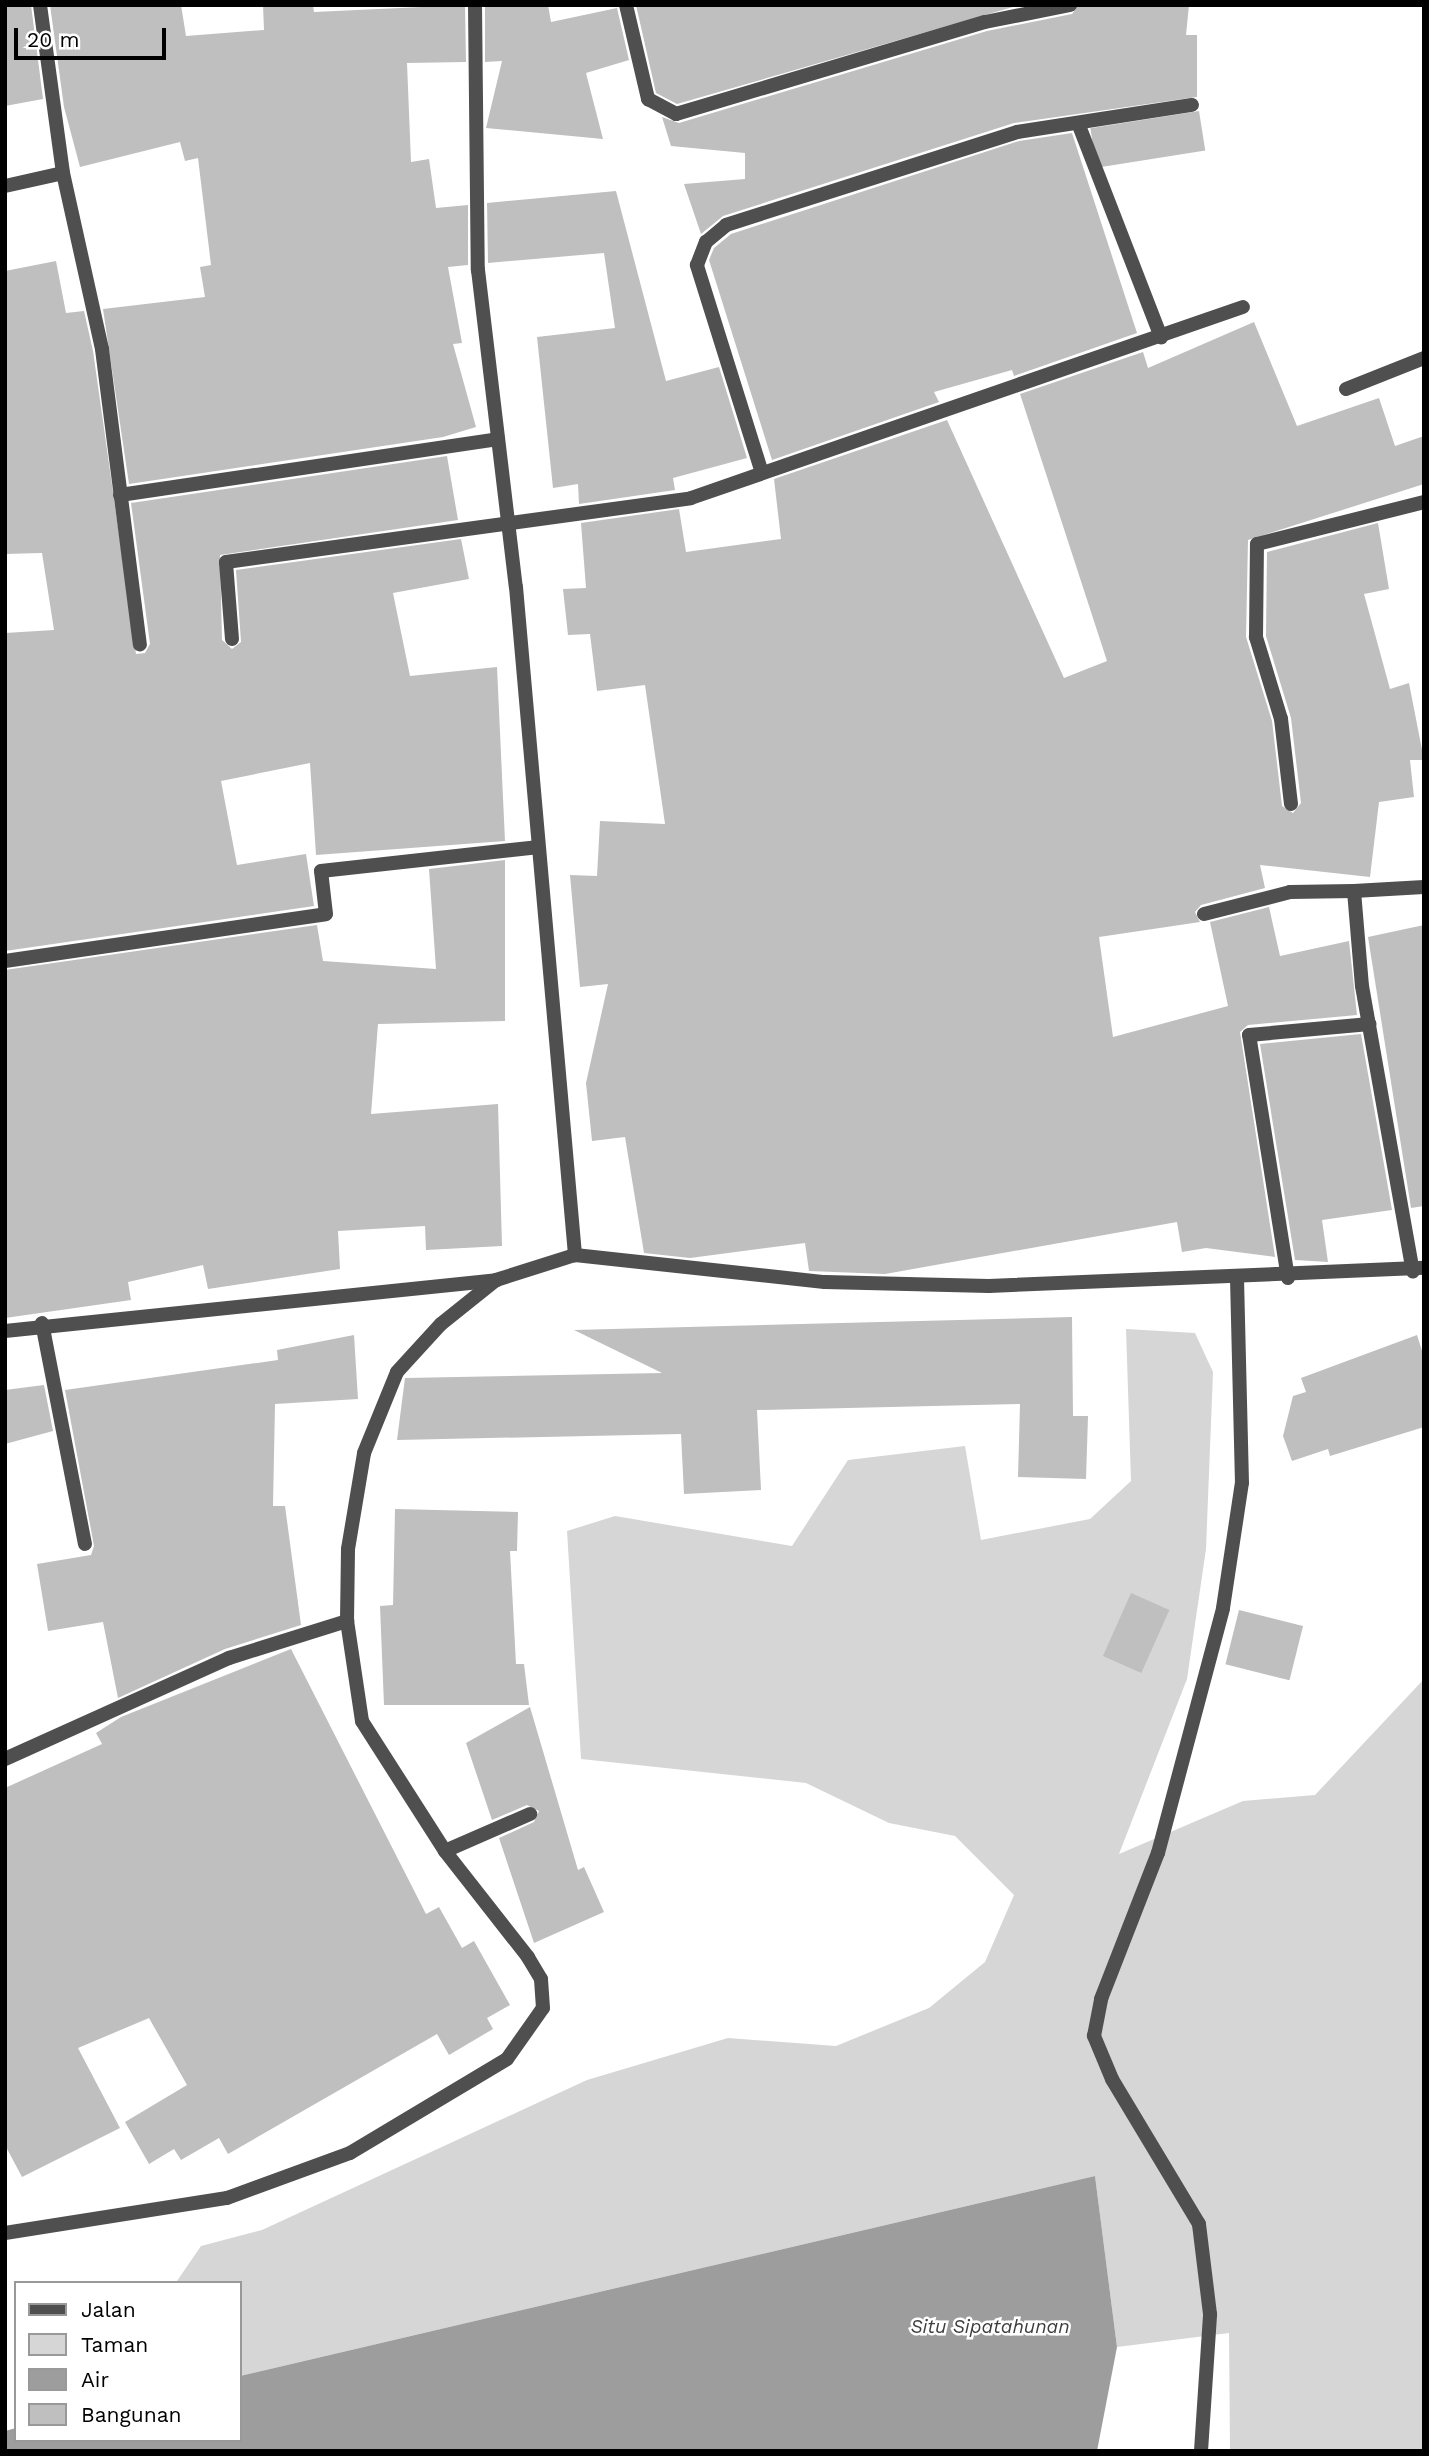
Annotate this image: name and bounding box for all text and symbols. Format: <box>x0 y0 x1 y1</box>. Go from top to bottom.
scale bar <box>18 14 170 58</box>
text: 20 m <box>27 27 79 52</box>
legend <box>14 2281 242 2442</box>
text: Jalan <box>81 2297 136 2322</box>
water label: Situ Sipatahunan <box>910 2316 1070 2338</box>
text: Taman <box>81 2332 148 2357</box>
text: Air <box>81 2367 109 2392</box>
text: Bangunan <box>81 2402 182 2427</box>

